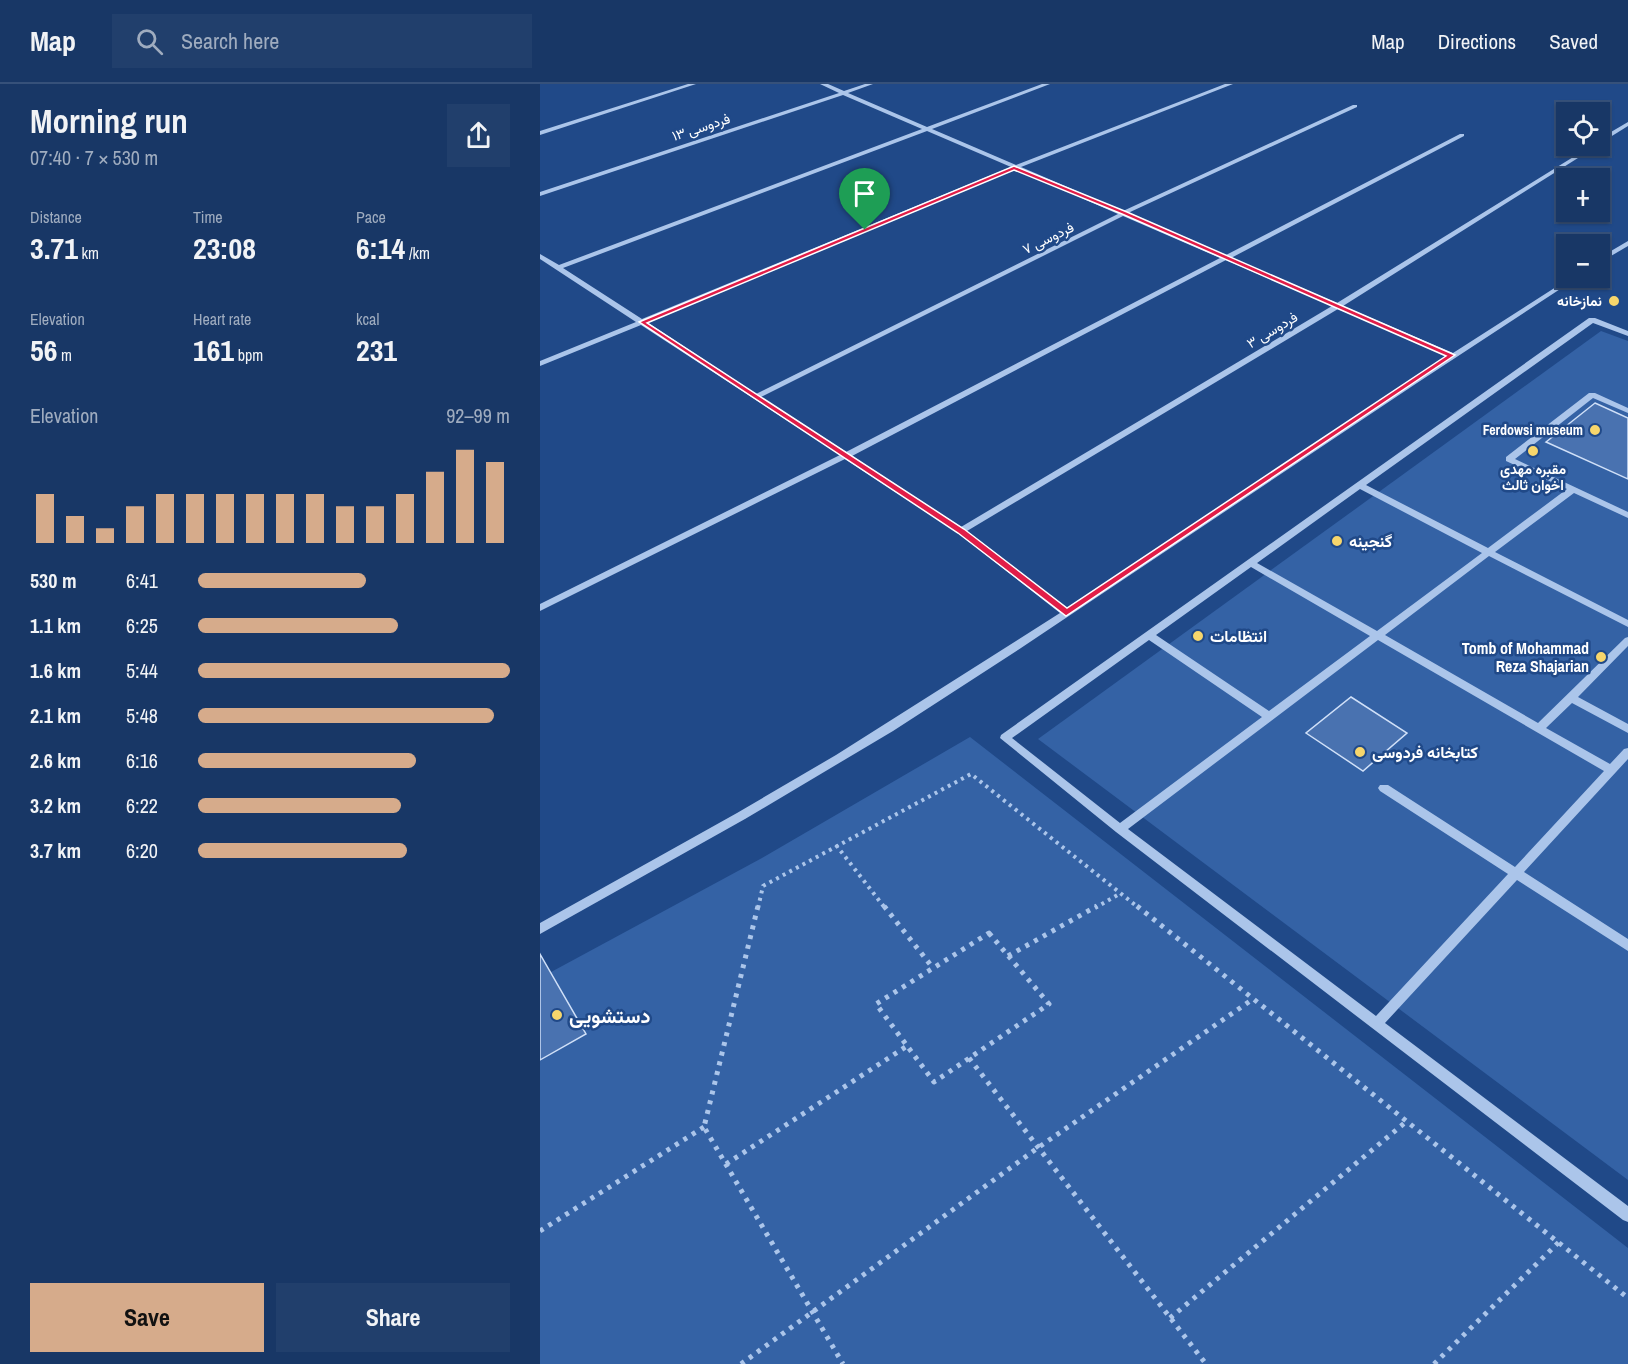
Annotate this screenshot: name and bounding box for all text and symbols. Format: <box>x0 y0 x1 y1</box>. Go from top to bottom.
search box <box>112 14 532 68</box>
text: Map <box>30 22 76 60</box>
icon: search <box>133 25 166 58</box>
text: Search here <box>181 26 279 56</box>
text: Map <box>1371 27 1405 56</box>
text: Directions <box>1438 27 1516 56</box>
text: Saved <box>1549 27 1598 56</box>
text: Morning run <box>30 99 188 143</box>
map controls <box>1556 102 1610 288</box>
button: locate <box>1556 102 1610 156</box>
button: share <box>447 104 510 167</box>
street label: فردوسی ۱۳ <box>670 109 732 145</box>
text: 07:40 · 7 × 530 m <box>30 144 158 171</box>
pin <box>839 168 890 230</box>
button: + <box>1556 168 1610 222</box>
icon: arrive <box>848 177 881 210</box>
text: Distance <box>30 206 82 228</box>
text: Time <box>193 206 223 228</box>
text: Pace <box>356 206 386 228</box>
street label: فردوسی ۷ <box>1019 218 1077 258</box>
text: 3.71 <box>30 228 78 268</box>
text: 23:08 <box>193 228 256 268</box>
text: 6:14 <box>356 228 405 268</box>
button: − <box>1556 234 1610 288</box>
text: km <box>78 242 99 264</box>
text: /km <box>405 242 430 264</box>
place label: نمازخانه <box>1557 292 1602 310</box>
marker: نمازخانه <box>1607 294 1621 308</box>
text: Elevation <box>30 308 85 330</box>
text: Heart rate <box>193 308 251 330</box>
text: kcal <box>356 308 379 330</box>
street label: فردوسی ۳ <box>1243 308 1301 352</box>
text: 56 <box>30 330 57 370</box>
text: 161 <box>193 330 234 370</box>
text: 231 <box>356 330 397 370</box>
text: m <box>57 344 72 366</box>
text: bpm <box>234 344 263 366</box>
text: Elevation <box>30 402 98 429</box>
text: 92–99 m <box>446 402 510 429</box>
place label: Ferdowsi museum <box>1483 421 1583 439</box>
marker: Ferdowsi museum <box>1588 423 1602 437</box>
marker: مقبره مهدی اخوان ثالث <box>1526 444 1540 458</box>
place label: مقبره مهدی اخوان ثالث <box>1500 460 1566 494</box>
place label: گنجینه <box>1349 530 1392 552</box>
marker: گنجینه <box>1330 534 1344 548</box>
text: 530 m <box>30 567 77 594</box>
text: 6:41 <box>126 567 158 594</box>
text: 1.1 km <box>30 612 81 639</box>
text: 6:25 <box>126 612 158 639</box>
place label: انتظامات <box>1210 625 1267 647</box>
marker: انتظامات <box>1191 629 1205 643</box>
place label: Tomb of Mohammad Reza Shajarian <box>1462 637 1589 677</box>
marker: Tomb of Mohammad Reza Shajarian <box>1594 650 1608 664</box>
text: 1.6 km <box>30 657 81 684</box>
text: 5:44 <box>126 657 158 684</box>
text: 2.1 km <box>30 702 81 729</box>
text: 5:48 <box>126 702 158 729</box>
place label: کتابخانه فردوسی <box>1372 741 1478 763</box>
marker: کتابخانه فردوسی <box>1353 745 1367 759</box>
text: 2.6 km <box>30 747 81 774</box>
text: 6:16 <box>126 747 158 774</box>
text: 3.2 km <box>30 792 81 819</box>
text: 6:22 <box>126 792 158 819</box>
text: 3.7 km <box>30 837 81 864</box>
text: 6:20 <box>126 837 158 864</box>
place label: دستشویی <box>569 1002 650 1029</box>
marker: دستشویی <box>550 1008 564 1022</box>
button: Save <box>30 1283 264 1352</box>
button: Share <box>276 1283 510 1352</box>

